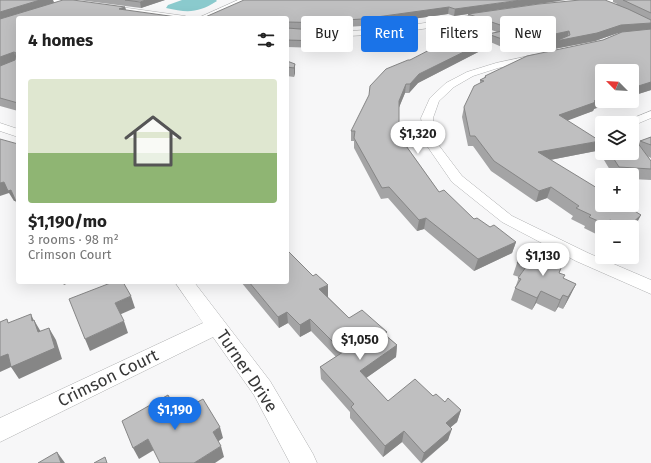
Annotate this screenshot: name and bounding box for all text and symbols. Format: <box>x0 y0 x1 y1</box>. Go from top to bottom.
chip: Buy <box>301 16 353 52</box>
chip: Rent <box>361 16 418 52</box>
chip: Filters <box>426 16 492 52</box>
chip: New <box>500 16 556 52</box>
icon: filters <box>255 29 277 51</box>
text: 4 homes <box>28 30 93 51</box>
north arrow <box>595 64 639 108</box>
map controls <box>595 64 639 264</box>
icon: home <box>117 105 189 177</box>
button: layers <box>595 116 639 160</box>
pin: $1,320 <box>385 121 451 155</box>
text: $1,320 <box>400 126 437 141</box>
button: + <box>595 168 639 212</box>
text: $1,190/mo <box>28 211 107 232</box>
button: − <box>595 220 639 264</box>
text: 3 rooms · 98 m² <box>28 232 119 247</box>
pin: $1,130 <box>510 243 576 277</box>
text: Crimson Court <box>28 247 112 262</box>
text: $1,130 <box>526 248 560 263</box>
street label: Turner Drive <box>212 326 282 416</box>
pin: $1,050 <box>327 327 393 361</box>
text: $1,050 <box>341 332 379 347</box>
street label: Crimson Court <box>54 344 162 411</box>
pin: $1,190 <box>142 397 208 431</box>
text: $1,190 <box>157 402 193 417</box>

